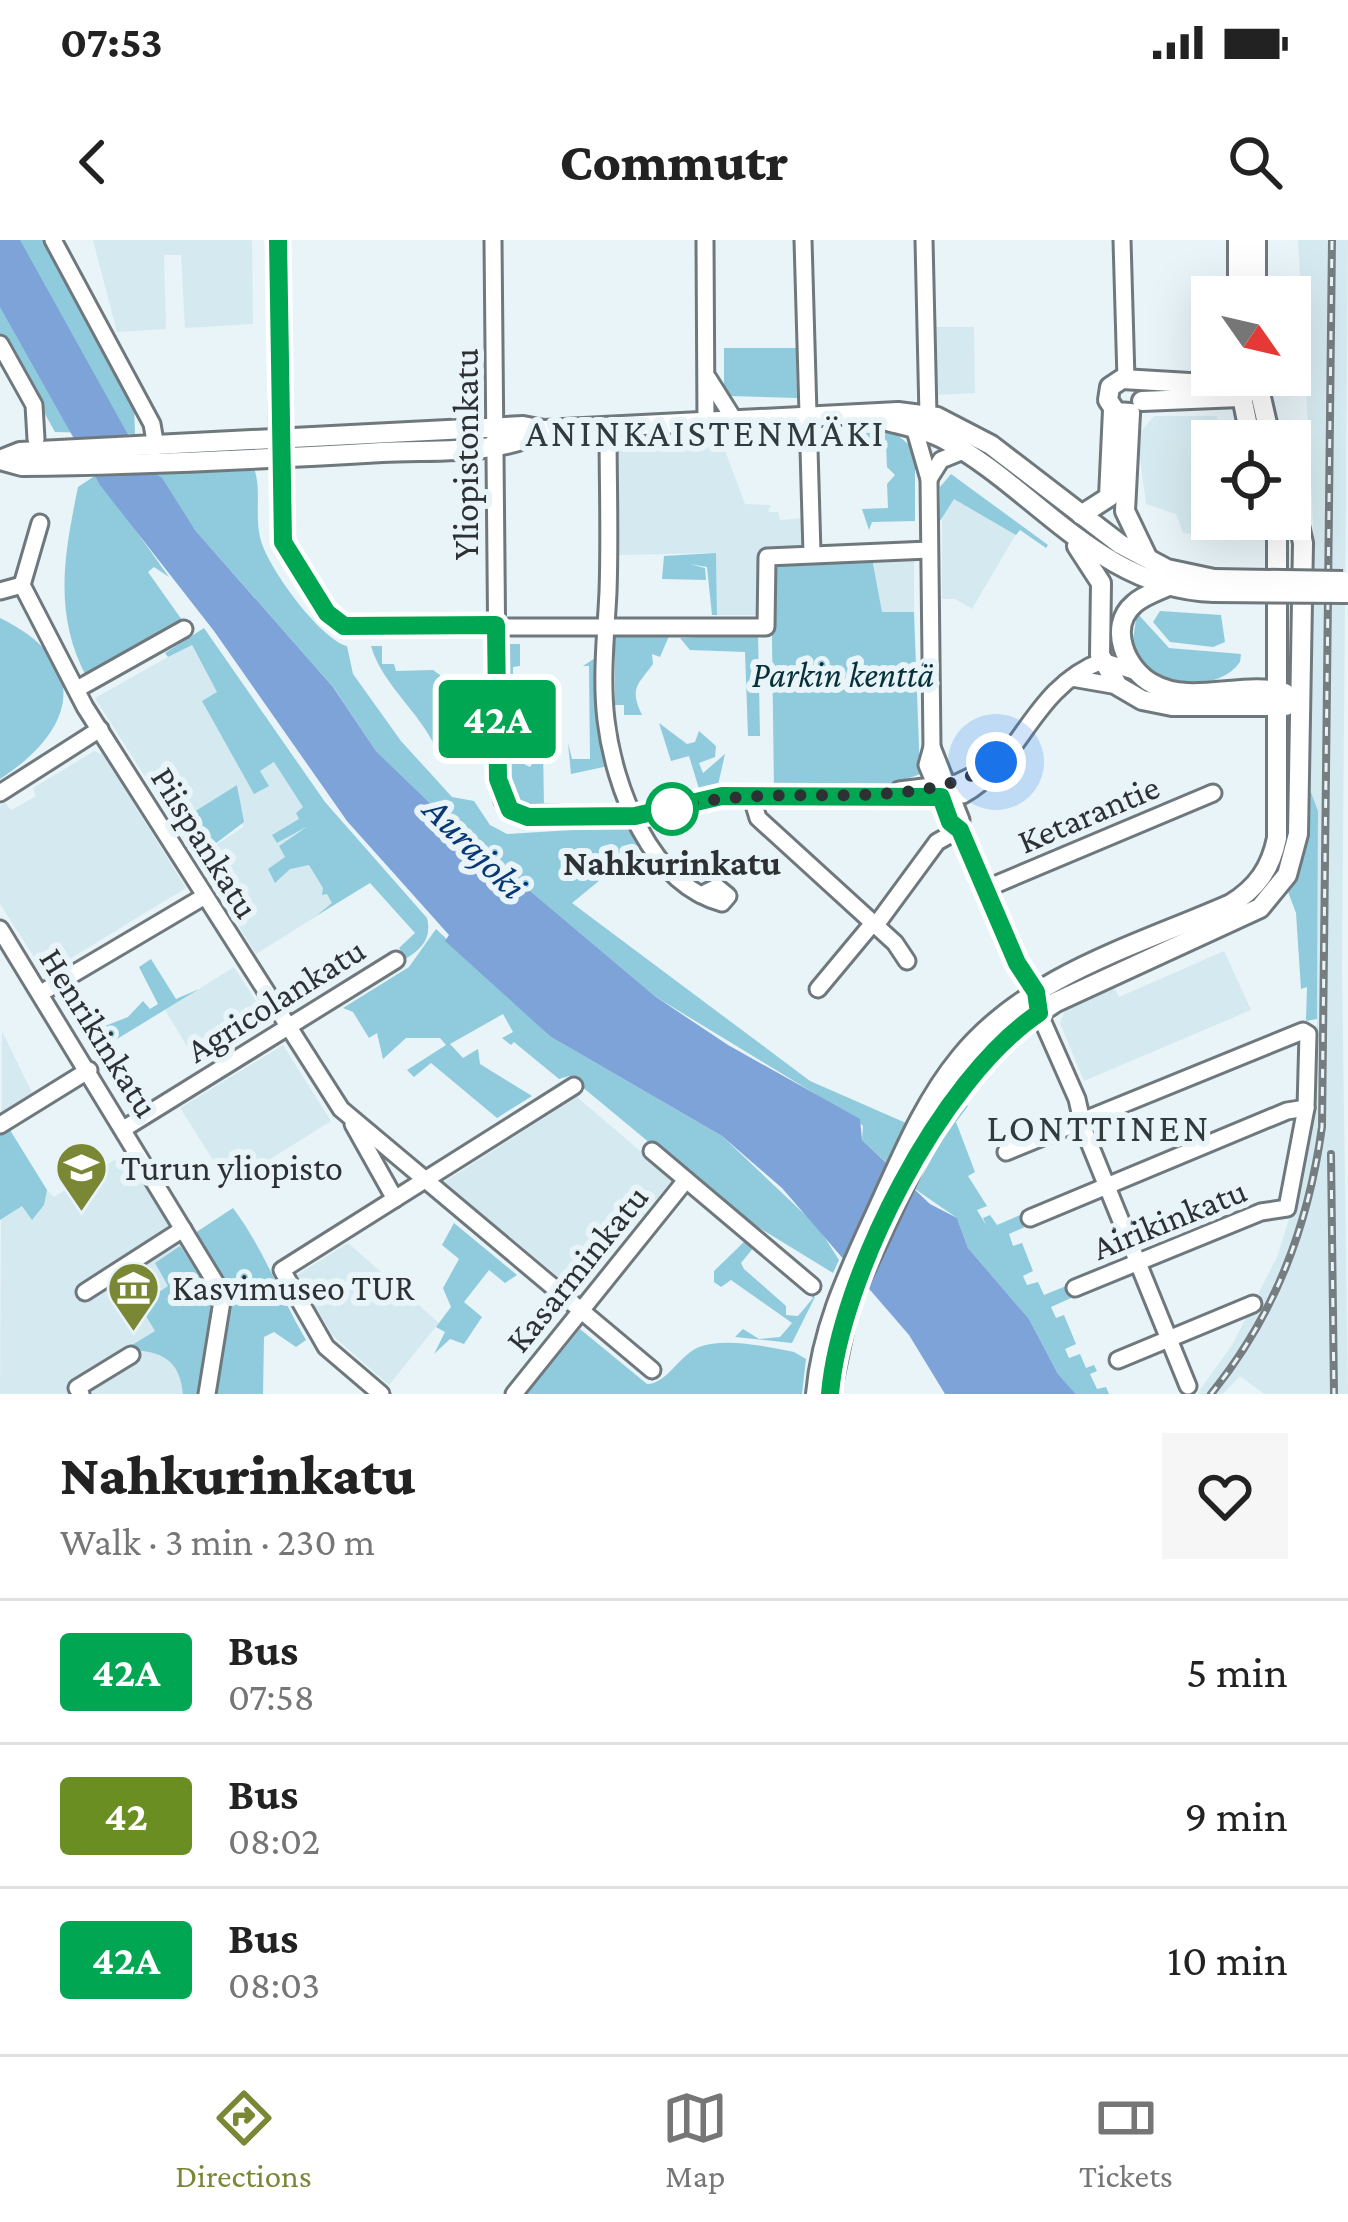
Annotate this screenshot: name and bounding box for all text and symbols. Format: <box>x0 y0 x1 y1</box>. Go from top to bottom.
text: 07:53 <box>60 17 163 67</box>
icon: back <box>60 129 126 195</box>
icon: search <box>1222 129 1288 195</box>
text: Commutr <box>560 132 788 192</box>
north arrow <box>1191 276 1311 396</box>
map controls <box>1191 276 1311 540</box>
street label: Yliopistonkatu <box>446 348 486 560</box>
district label: ANINKAISTENMÄKI <box>526 411 886 454</box>
button: locate <box>1191 420 1311 540</box>
park label: Parkin kenttä <box>752 655 934 695</box>
line badge: 42A <box>428 680 566 758</box>
text: 42A <box>463 695 531 742</box>
your location <box>966 732 1026 792</box>
street label: Piispankatu <box>143 760 267 925</box>
street label: Ketarantie <box>1012 766 1165 862</box>
marker: Nahkurinkatu <box>647 784 697 834</box>
water label: Aurajoki <box>414 786 536 908</box>
place label: Nahkurinkatu <box>563 843 782 883</box>
street label: Agricolankatu <box>179 929 372 1071</box>
street label: Henrikinkatu <box>31 941 167 1124</box>
district label: LONTTINEN <box>987 1106 1211 1149</box>
school or university icon: Turun yliopisto <box>54 1139 110 1213</box>
place label: Turun yliopisto <box>121 1148 343 1188</box>
street label: Airikinkatu <box>1086 1170 1252 1268</box>
street label: Kasarminkatu <box>497 1177 656 1360</box>
museum icon: Kasvimuseo TUR <box>105 1259 161 1333</box>
place label: Kasvimuseo TUR <box>172 1268 416 1308</box>
button: heart <box>1162 1433 1288 1559</box>
text: Nahkurinkatu <box>60 1443 415 1506</box>
text: Walk · 3 min · 230 m <box>60 1520 375 1563</box>
text: Bus <box>228 1625 298 1675</box>
text: 5 min <box>1186 1647 1288 1697</box>
text: 42A <box>92 1648 160 1695</box>
text: 07:58 <box>228 1675 315 1718</box>
text: Bus <box>228 1769 298 1819</box>
text: 9 min <box>1185 1791 1288 1841</box>
text: 42 <box>104 1792 148 1839</box>
text: 08:02 <box>228 1819 320 1862</box>
text: Bus <box>228 1913 298 1963</box>
text: 10 min <box>1167 1935 1288 1985</box>
text: 42A <box>92 1936 160 1983</box>
text: 08:03 <box>228 1963 320 2006</box>
tab: Directions <box>175 2085 312 2194</box>
tab: Map <box>662 2085 728 2194</box>
tab: Tickets <box>1079 2085 1173 2194</box>

